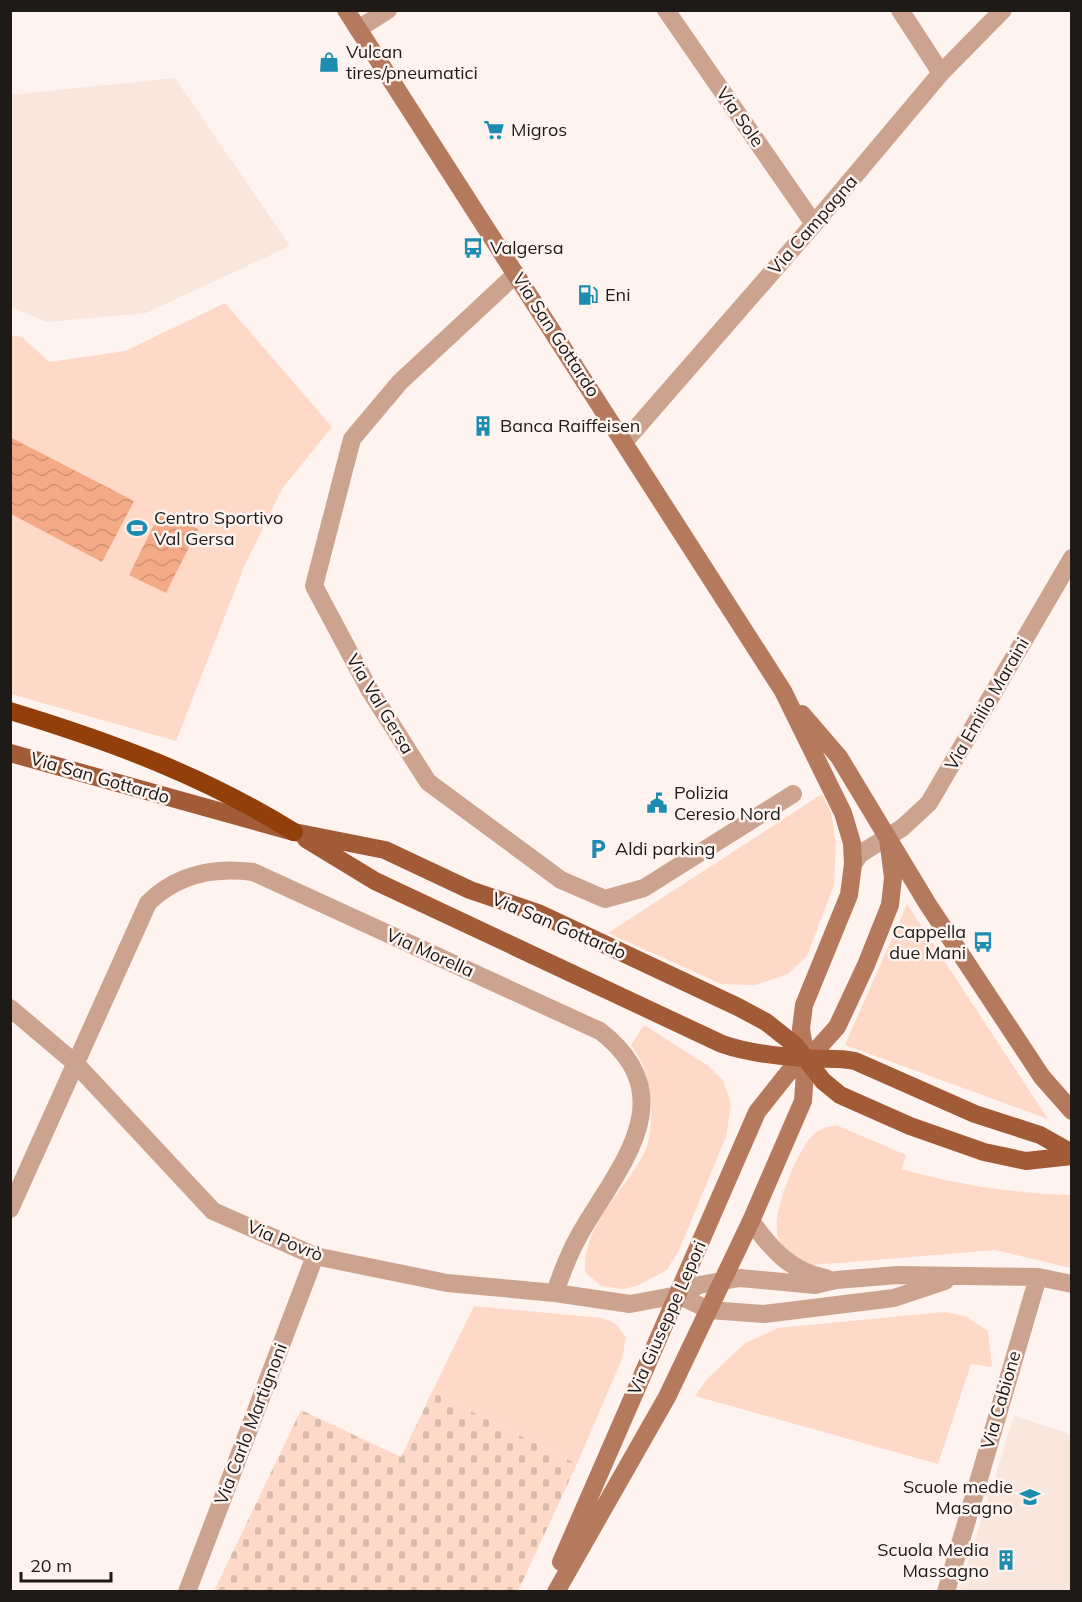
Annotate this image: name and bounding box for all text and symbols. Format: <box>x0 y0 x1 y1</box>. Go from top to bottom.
place label: Vulcan tires/pneumatici <box>346 40 478 84</box>
shop icon: Vulcan tires/pneumatici <box>317 50 341 74</box>
street label: Via Sole <box>712 82 769 151</box>
supermarket icon: Migros <box>482 118 506 142</box>
place label: Migros <box>511 118 567 141</box>
street label: Via Campagna <box>763 170 862 279</box>
bus stop icon: Valgersa <box>461 236 485 260</box>
place label: Valgersa <box>490 236 563 259</box>
street label: Via San Gottardo <box>508 268 605 401</box>
fuel station icon: Eni <box>576 283 600 307</box>
place label: Eni <box>605 283 630 306</box>
building icon: Banca Raiffeisen <box>471 414 495 438</box>
place label: Banca Raiffeisen <box>500 414 640 437</box>
place label: Centro Sportivo Val Gersa <box>154 506 283 550</box>
sports icon: Centro Sportivo Val Gersa <box>125 516 149 540</box>
street label: Via Emilio Maraini <box>939 633 1034 774</box>
street label: Via Val Gersa <box>342 649 419 758</box>
street label: Via San Gottardo <box>28 747 172 808</box>
place label: Polizia Ceresio Nord <box>674 781 781 825</box>
public building icon: Polizia Ceresio Nord <box>645 791 669 815</box>
parking icon: Aldi parking <box>586 837 610 861</box>
place label: Aldi parking <box>615 837 715 860</box>
street label: Via San Gottardo <box>489 887 630 964</box>
place label: Cappella due Mani <box>889 920 966 964</box>
street label: Via Morella <box>383 923 478 982</box>
bus stop icon: Cappella due Mani <box>971 930 995 954</box>
street label: Via Povrò <box>244 1215 327 1266</box>
street label: Via Giuseppe Lepori <box>622 1237 711 1398</box>
street label: Via Carlo Martignoni <box>209 1340 292 1508</box>
street label: Via Cabione <box>976 1348 1025 1452</box>
place label: Scuole medie Masagno <box>903 1475 1013 1519</box>
school or university icon: Scuole medie Masagno <box>1018 1485 1042 1509</box>
place label: Scuola Media Massagno <box>877 1538 989 1582</box>
scale bar <box>21 1545 111 1583</box>
building icon: Scuola Media Massagno <box>994 1548 1018 1572</box>
text: 20 m <box>30 1554 72 1577</box>

